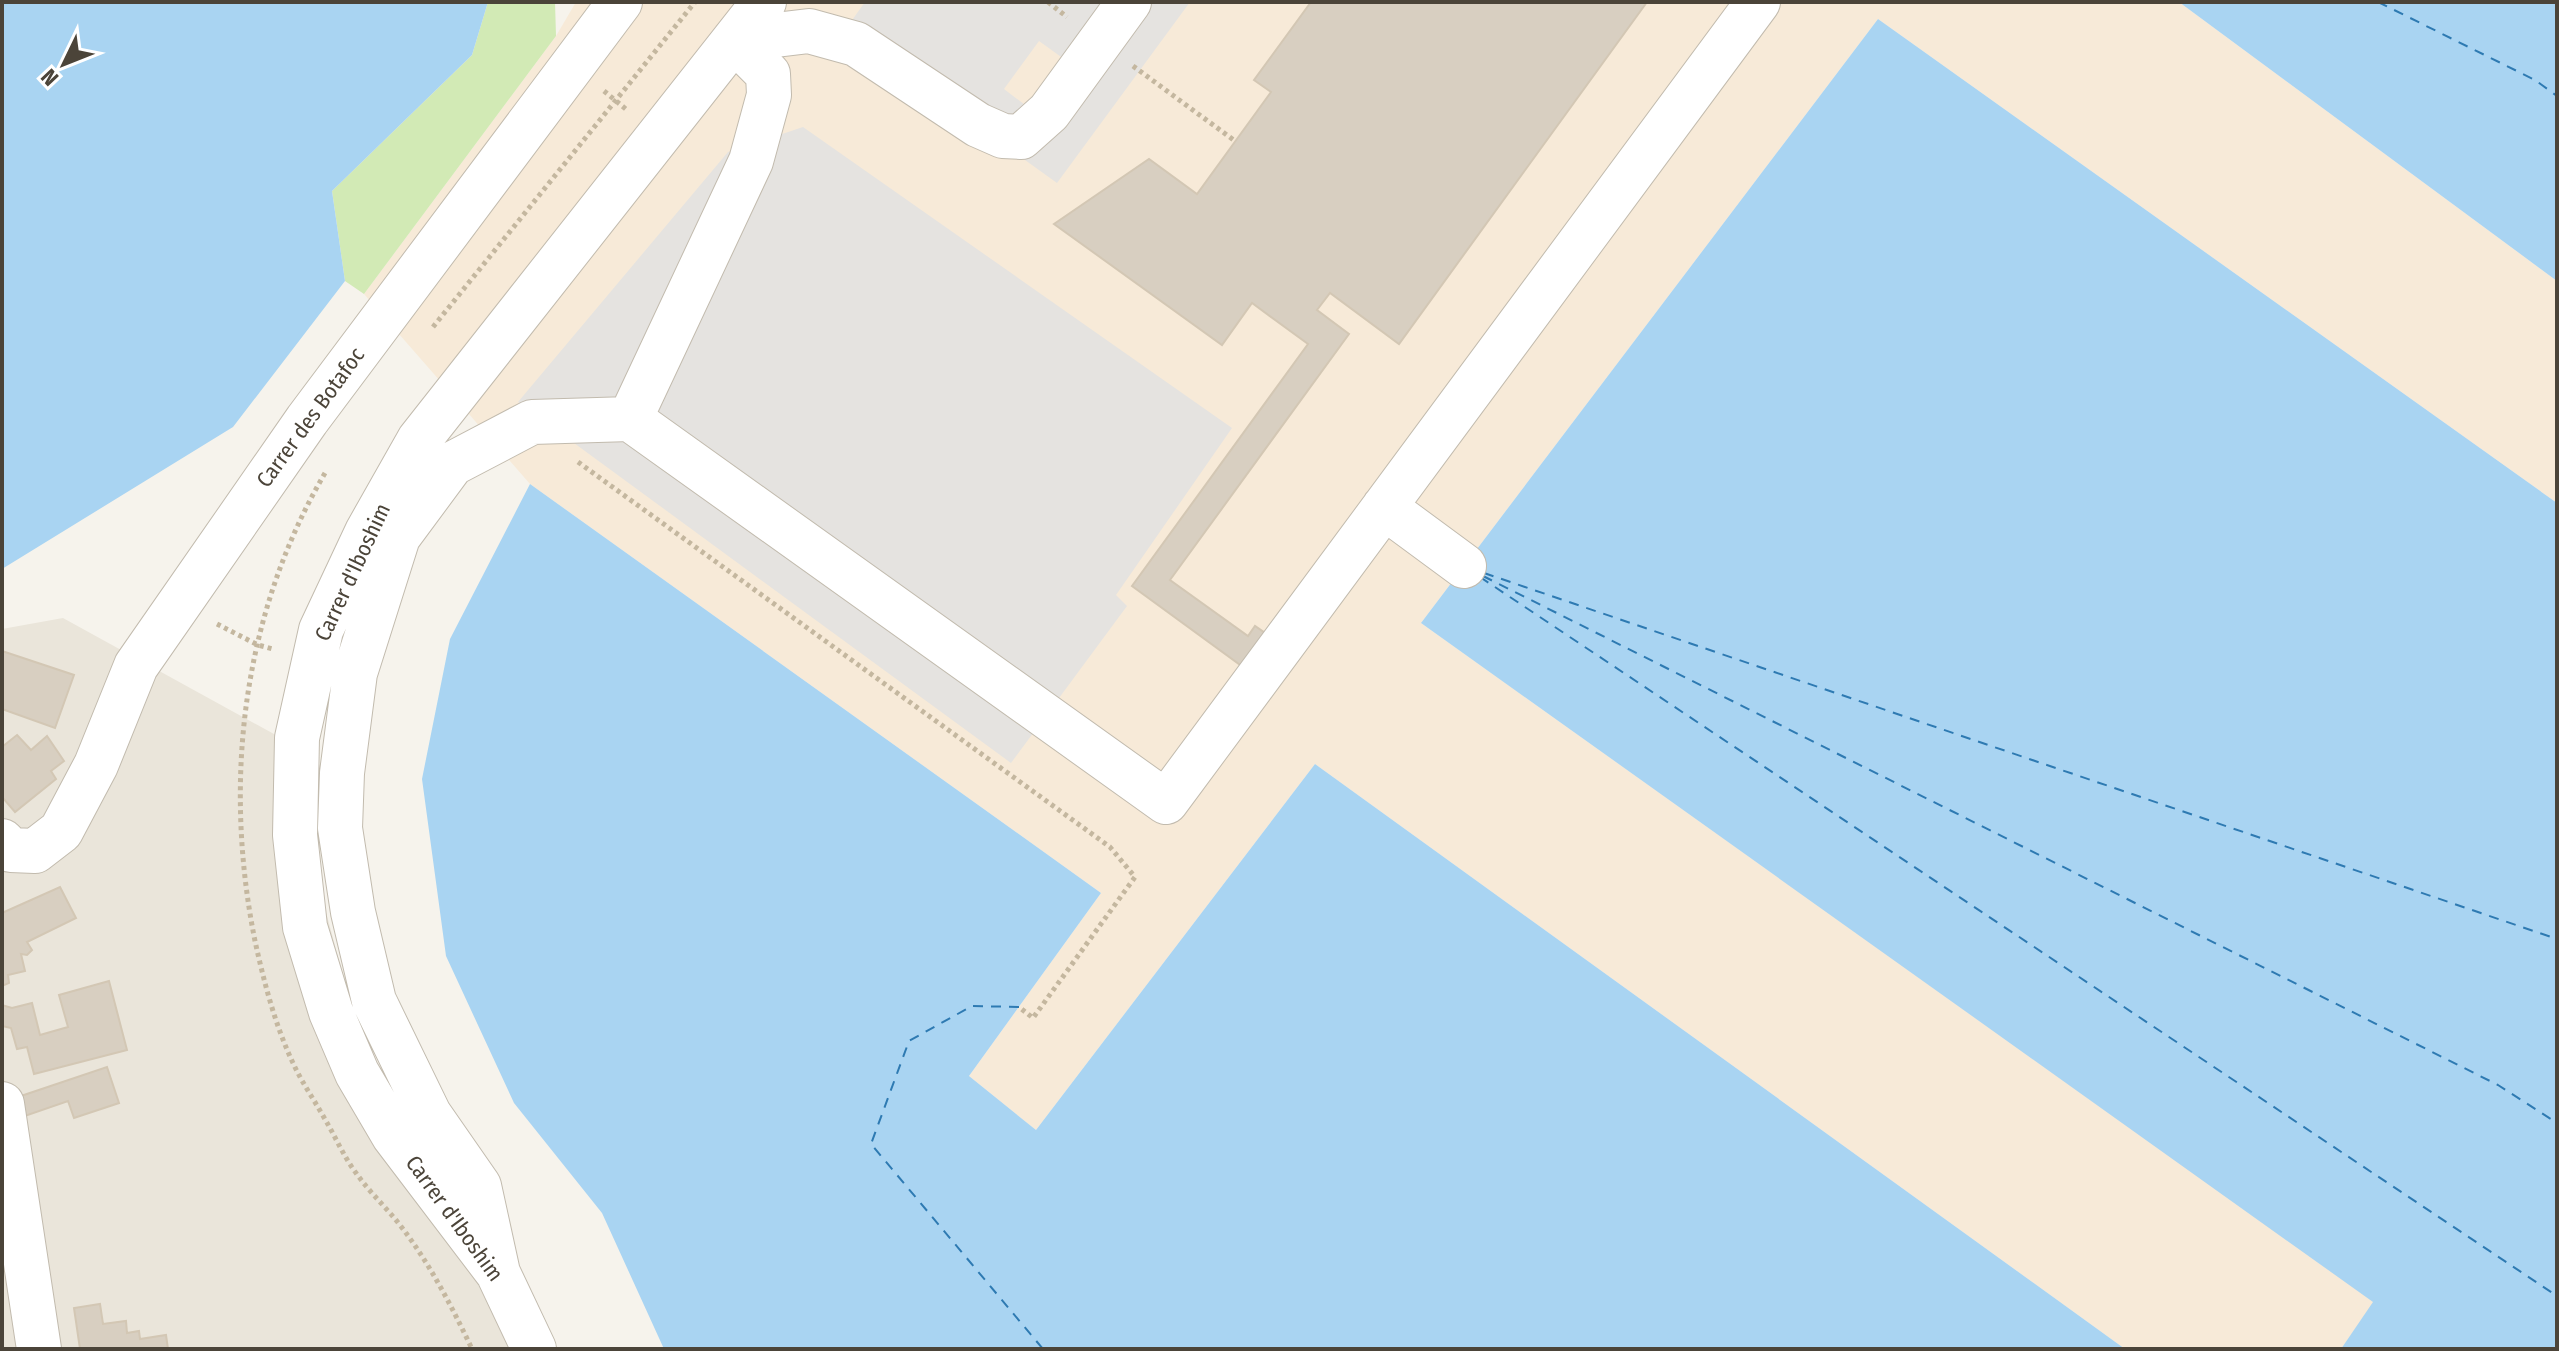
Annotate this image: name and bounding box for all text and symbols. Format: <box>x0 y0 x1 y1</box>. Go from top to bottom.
north arrow <box>24 24 104 104</box>
text: N <box>35 63 64 91</box>
street label: Carrer des Botafoc <box>251 342 371 493</box>
street label: Carrer d'Iboshim <box>309 499 396 645</box>
street label: Carrer d'Iboshim <box>400 1150 509 1286</box>

